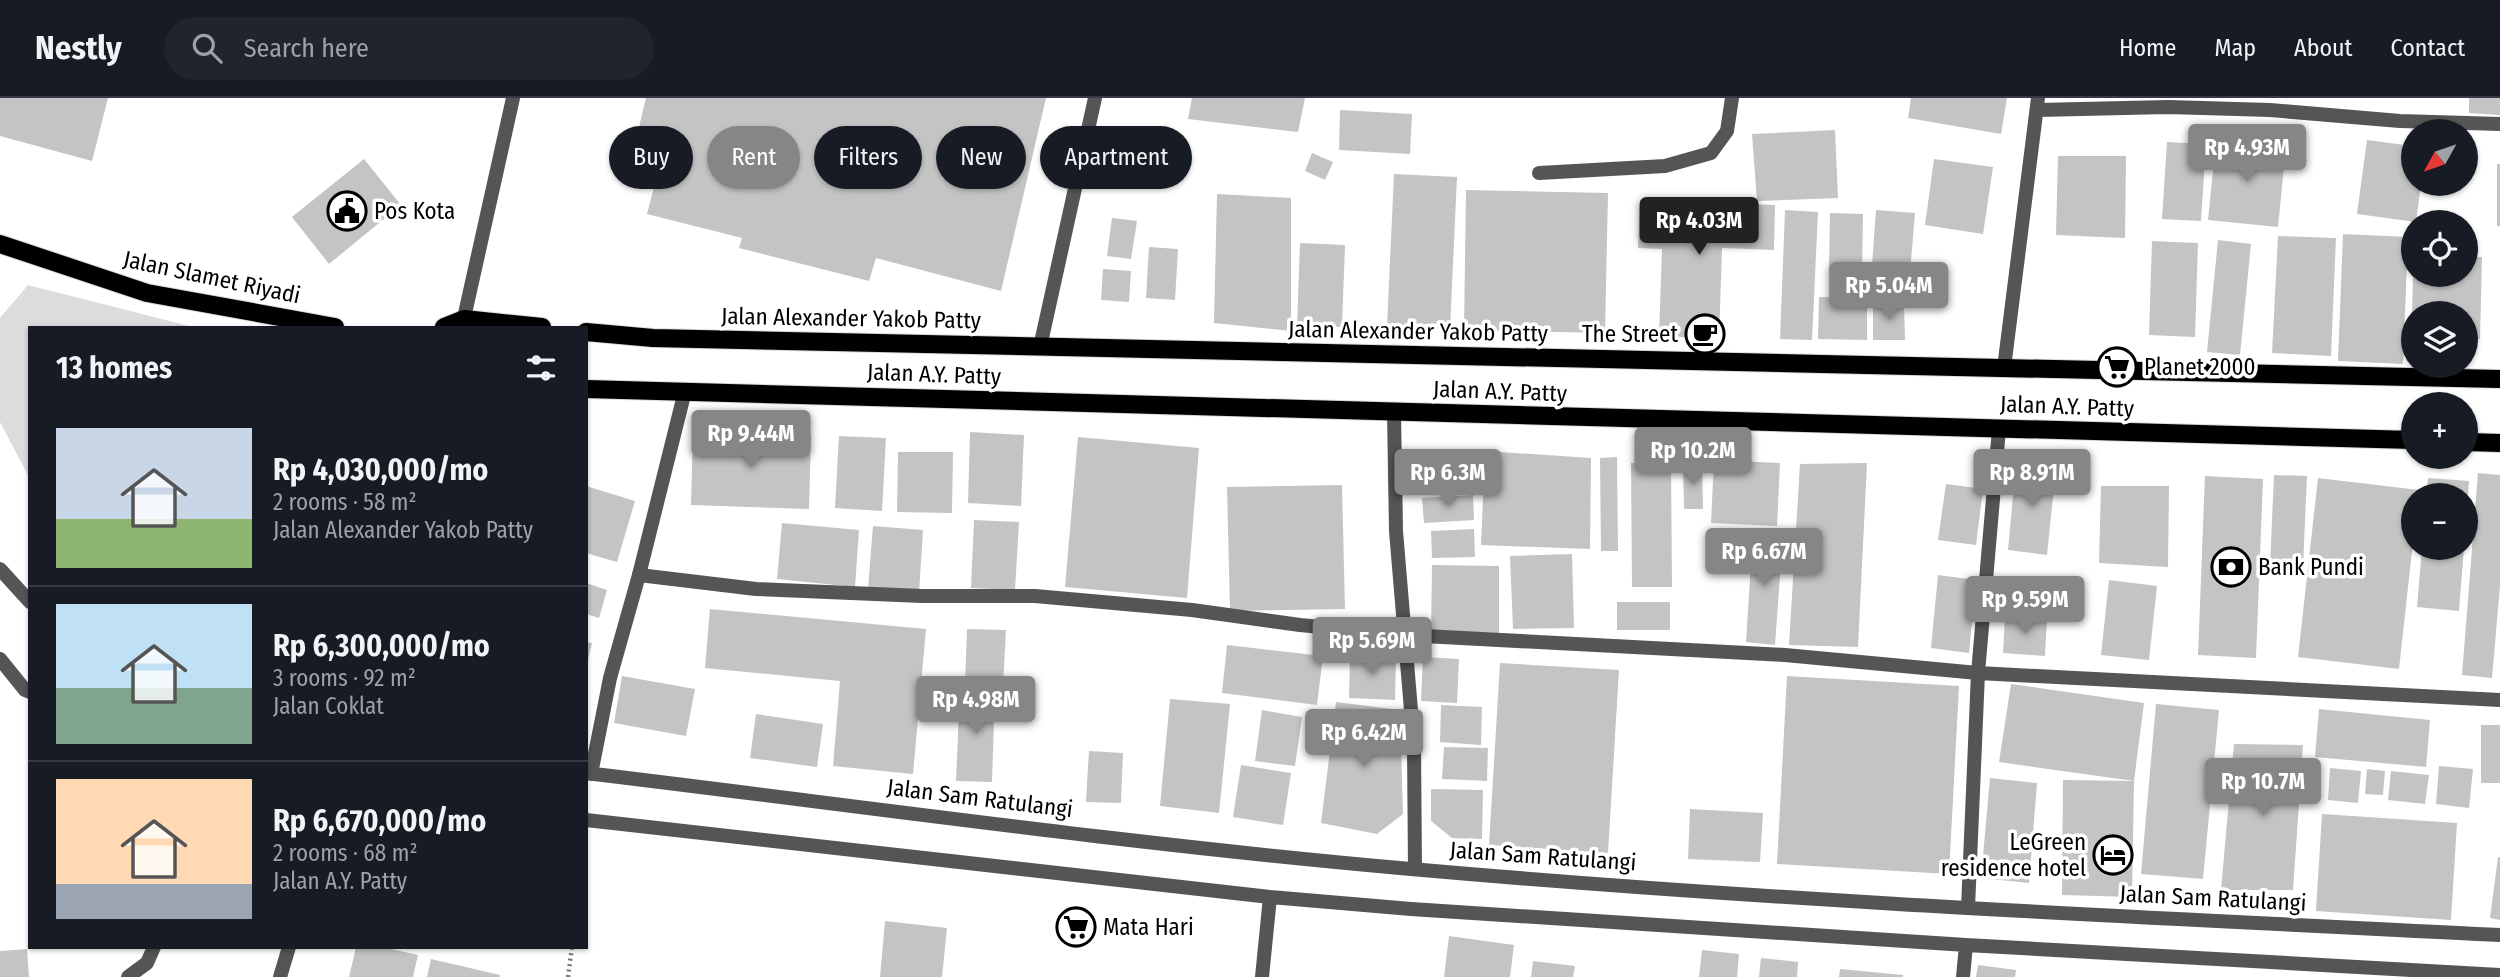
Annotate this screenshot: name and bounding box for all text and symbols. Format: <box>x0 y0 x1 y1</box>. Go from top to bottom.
search box <box>164 17 654 80</box>
text: Nestly <box>35 28 122 68</box>
icon: search <box>188 29 226 67</box>
text: Search here <box>244 33 369 64</box>
text: Home <box>2119 34 2176 62</box>
text: Map <box>2214 34 2256 62</box>
text: About <box>2294 34 2352 62</box>
text: Contact <box>2390 34 2465 62</box>
north arrow <box>2401 119 2478 196</box>
map controls <box>2401 119 2478 560</box>
pin: Rp 4.93M <box>2175 125 2319 184</box>
chip: Buy <box>609 126 693 189</box>
chip: Rent <box>707 126 800 189</box>
chip: Filters <box>814 126 922 189</box>
chip: New <box>936 126 1026 189</box>
chip: Apartment <box>1040 126 1192 189</box>
text: Rp 4.93M <box>2204 133 2290 161</box>
public building icon: Pos Kota <box>326 190 368 232</box>
place label: Pos Kota <box>374 197 455 225</box>
pin: Rp 4.03M <box>1627 198 1771 257</box>
text: Rp 4.03M <box>1656 206 1742 234</box>
button: locate <box>2401 210 2478 287</box>
street label: Jalan Slamet Riyadi <box>121 245 303 309</box>
pin: Rp 5.04M <box>1817 262 1961 322</box>
text: Rp 5.04M <box>1845 271 1933 299</box>
button: layers <box>2401 301 2478 378</box>
street label: Jalan Alexander Yakob Patty <box>721 302 982 334</box>
cafe icon: The Street <box>1684 313 1726 355</box>
street label: Jalan Alexander Yakob Patty <box>1288 315 1549 347</box>
place label: The Street <box>1582 320 1678 348</box>
supermarket icon: Planet 2000 <box>2096 346 2138 388</box>
icon: filters <box>522 349 560 387</box>
text: 13 homes <box>56 350 172 386</box>
place label: Planet 2000 <box>2144 353 2256 381</box>
street label: Jalan A.Y. Patty <box>866 358 1002 390</box>
street label: Jalan A.Y. Patty <box>1432 375 1568 407</box>
street label: Jalan A.Y. Patty <box>1999 390 2135 422</box>
button: + <box>2401 392 2478 469</box>
pin: Rp 9.44M <box>679 410 823 470</box>
text: Rp 9.44M <box>707 419 795 447</box>
pin: Rp 10.2M <box>1621 428 1765 487</box>
text: Rp 10.2M <box>1651 436 1735 464</box>
pin: Rp 6.3M <box>1383 450 1513 509</box>
pin: Rp 8.91M <box>1960 450 2104 509</box>
text: Rp 4,030,000/mo <box>273 452 488 488</box>
icon: home <box>112 456 196 540</box>
text: Rp 6.3M <box>1410 458 1486 486</box>
text: Rp 8.91M <box>1990 458 2074 486</box>
button: − <box>2401 483 2478 560</box>
text: 2 rooms · 58 m² <box>273 488 417 516</box>
text: Jalan Alexander Yakob Patty <box>273 516 533 544</box>
pin: Rp 6.67M <box>1692 528 1836 588</box>
text: Rp 6.67M <box>1721 537 1807 565</box>
bank icon: Bank Pundi <box>2210 546 2252 588</box>
place label: Bank Pundi <box>2258 553 2364 581</box>
pin: Rp 9.59M <box>1953 576 2097 636</box>
text: Rp 9.59M <box>1982 585 2069 613</box>
pin: Rp 5.69M <box>1300 618 1444 677</box>
text: Rp 5.69M <box>1329 626 1415 654</box>
text: Rp 6,300,000/mo <box>273 628 490 664</box>
icon: home <box>112 632 196 716</box>
text: 3 rooms · 92 m² <box>273 664 416 692</box>
pin: Rp 4.98M <box>904 676 1048 736</box>
text: Rp 4.98M <box>932 685 1020 713</box>
text: Jalan Coklat <box>273 692 384 720</box>
pin: Rp 6.42M <box>1292 710 1436 769</box>
text: Rp 6.42M <box>1321 718 1407 746</box>
pin: Rp 10.7M <box>2191 758 2335 818</box>
text: Rp 10.7M <box>2221 767 2305 795</box>
street label: Jalan Sam Ratulangi <box>886 773 1074 823</box>
text: Rp 6,670,000/mo <box>273 803 486 839</box>
icon: home <box>112 807 196 891</box>
place label: LeGreen residence hotel <box>1941 828 2086 882</box>
hotel icon: LeGreen residence hotel <box>2092 834 2134 876</box>
street label: Jalan Sam Ratulangi <box>1449 836 1637 876</box>
text: 2 rooms · 68 m² <box>273 839 418 867</box>
text: Jalan A.Y. Patty <box>273 867 407 895</box>
street label: Jalan Sam Ratulangi <box>2119 879 2307 917</box>
supermarket icon: Mata Hari <box>1055 906 1097 948</box>
place label: Mata Hari <box>1103 913 1194 941</box>

